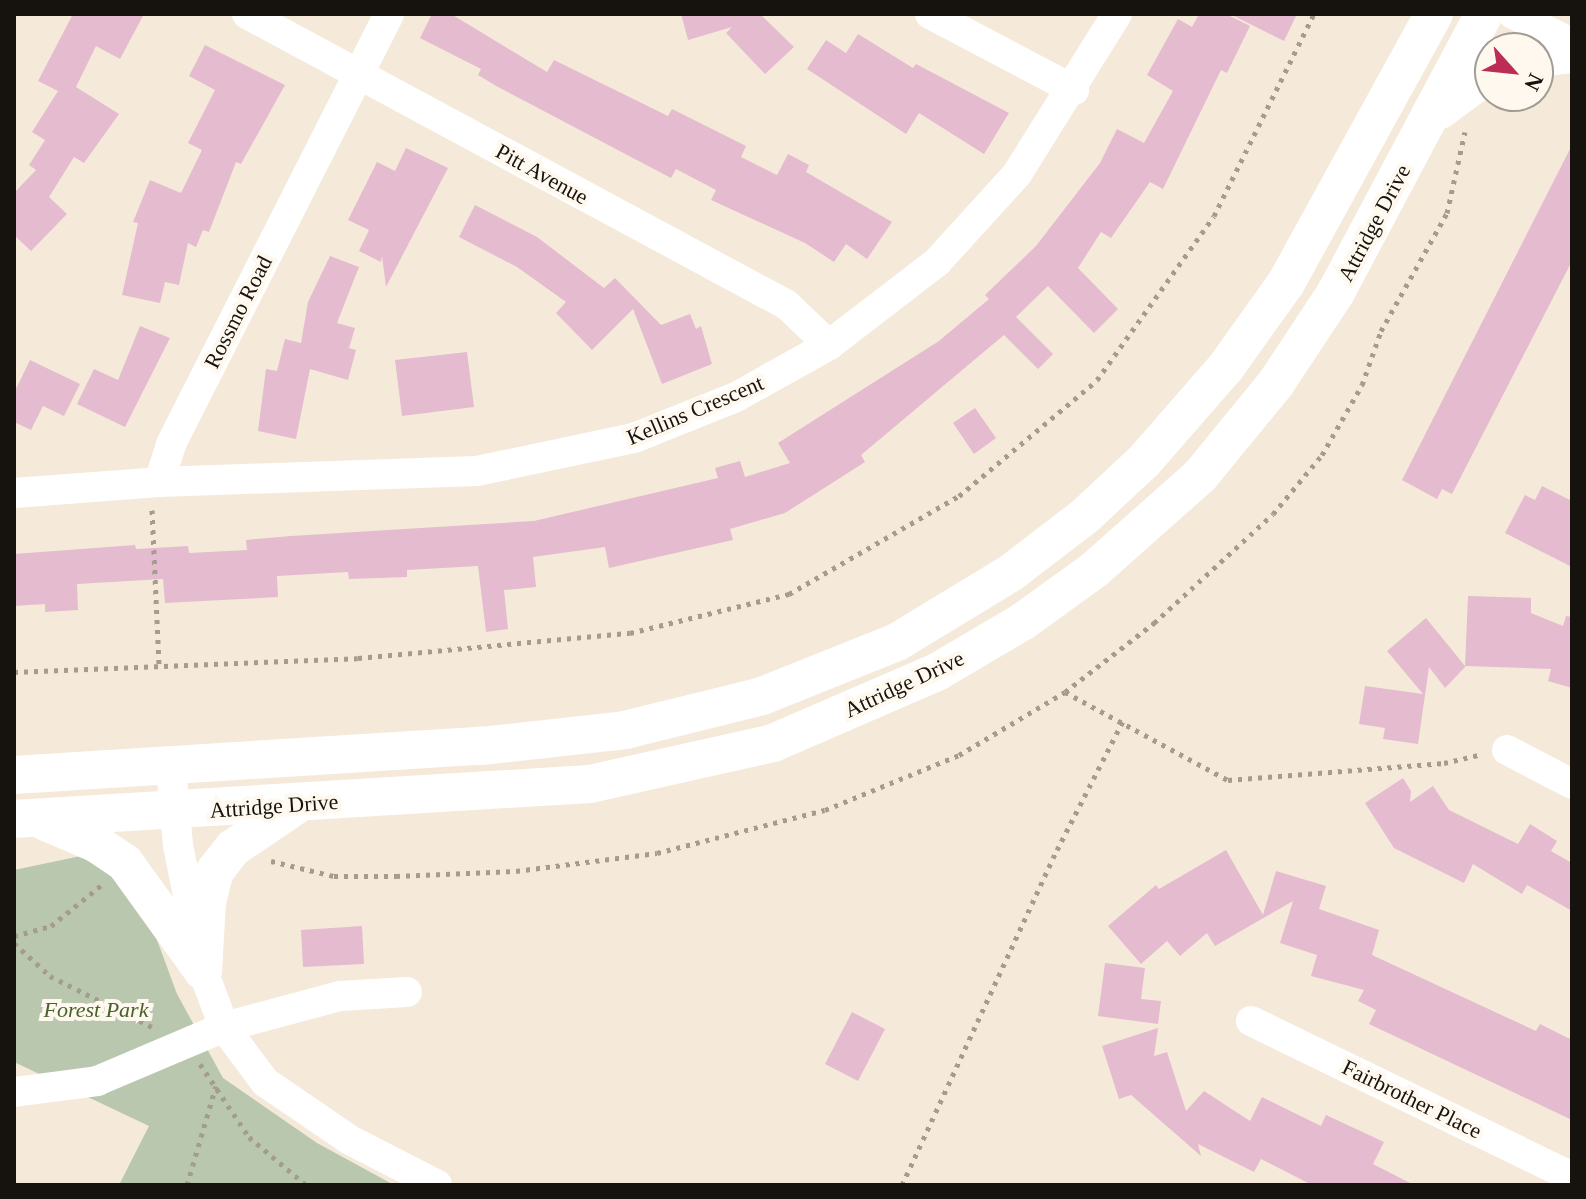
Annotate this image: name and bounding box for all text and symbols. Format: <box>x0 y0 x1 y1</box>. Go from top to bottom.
north arrow <box>1474 32 1554 112</box>
text: N <box>1519 69 1549 95</box>
street label: Pitt Avenue <box>491 138 593 210</box>
street label: Attridge Drive <box>1332 160 1416 286</box>
street label: Rossmo Road <box>198 251 278 373</box>
street label: Kellins Crescent <box>623 369 767 451</box>
street label: Attridge Drive <box>840 645 968 723</box>
street label: Attridge Drive <box>209 788 339 824</box>
park label: Forest Park <box>44 997 148 1023</box>
street label: Fairbrother Place <box>1338 1054 1486 1144</box>

